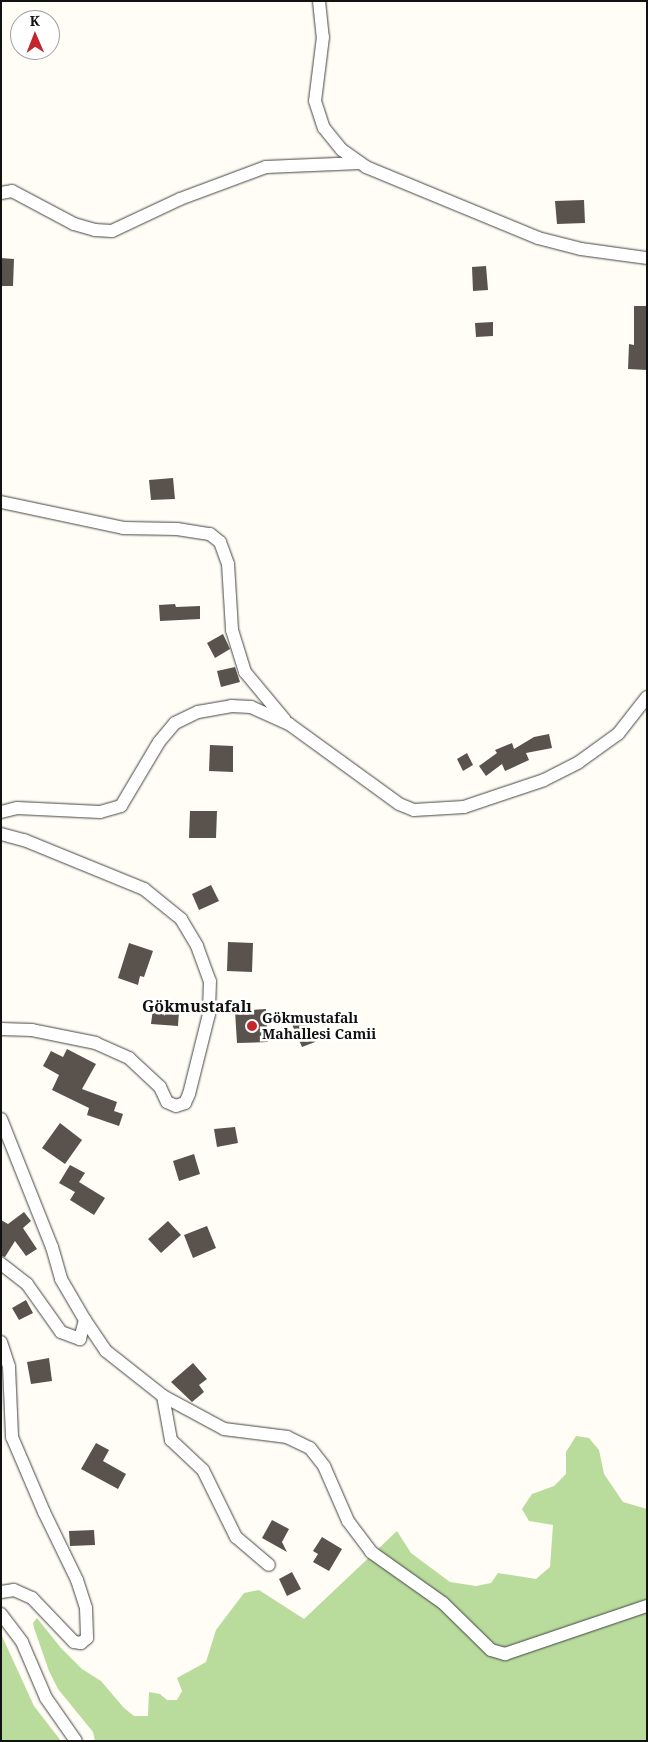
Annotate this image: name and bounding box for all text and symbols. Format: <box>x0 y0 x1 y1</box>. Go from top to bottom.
north arrow <box>10 10 60 60</box>
text: K <box>29 11 40 30</box>
district label: Gökmustafalı <box>142 996 252 1016</box>
place label: Gökmustafalı Mahallesi Camii <box>262 1010 376 1042</box>
marker: Gökmustafalı Mahallesi Camii <box>246 1020 258 1032</box>

